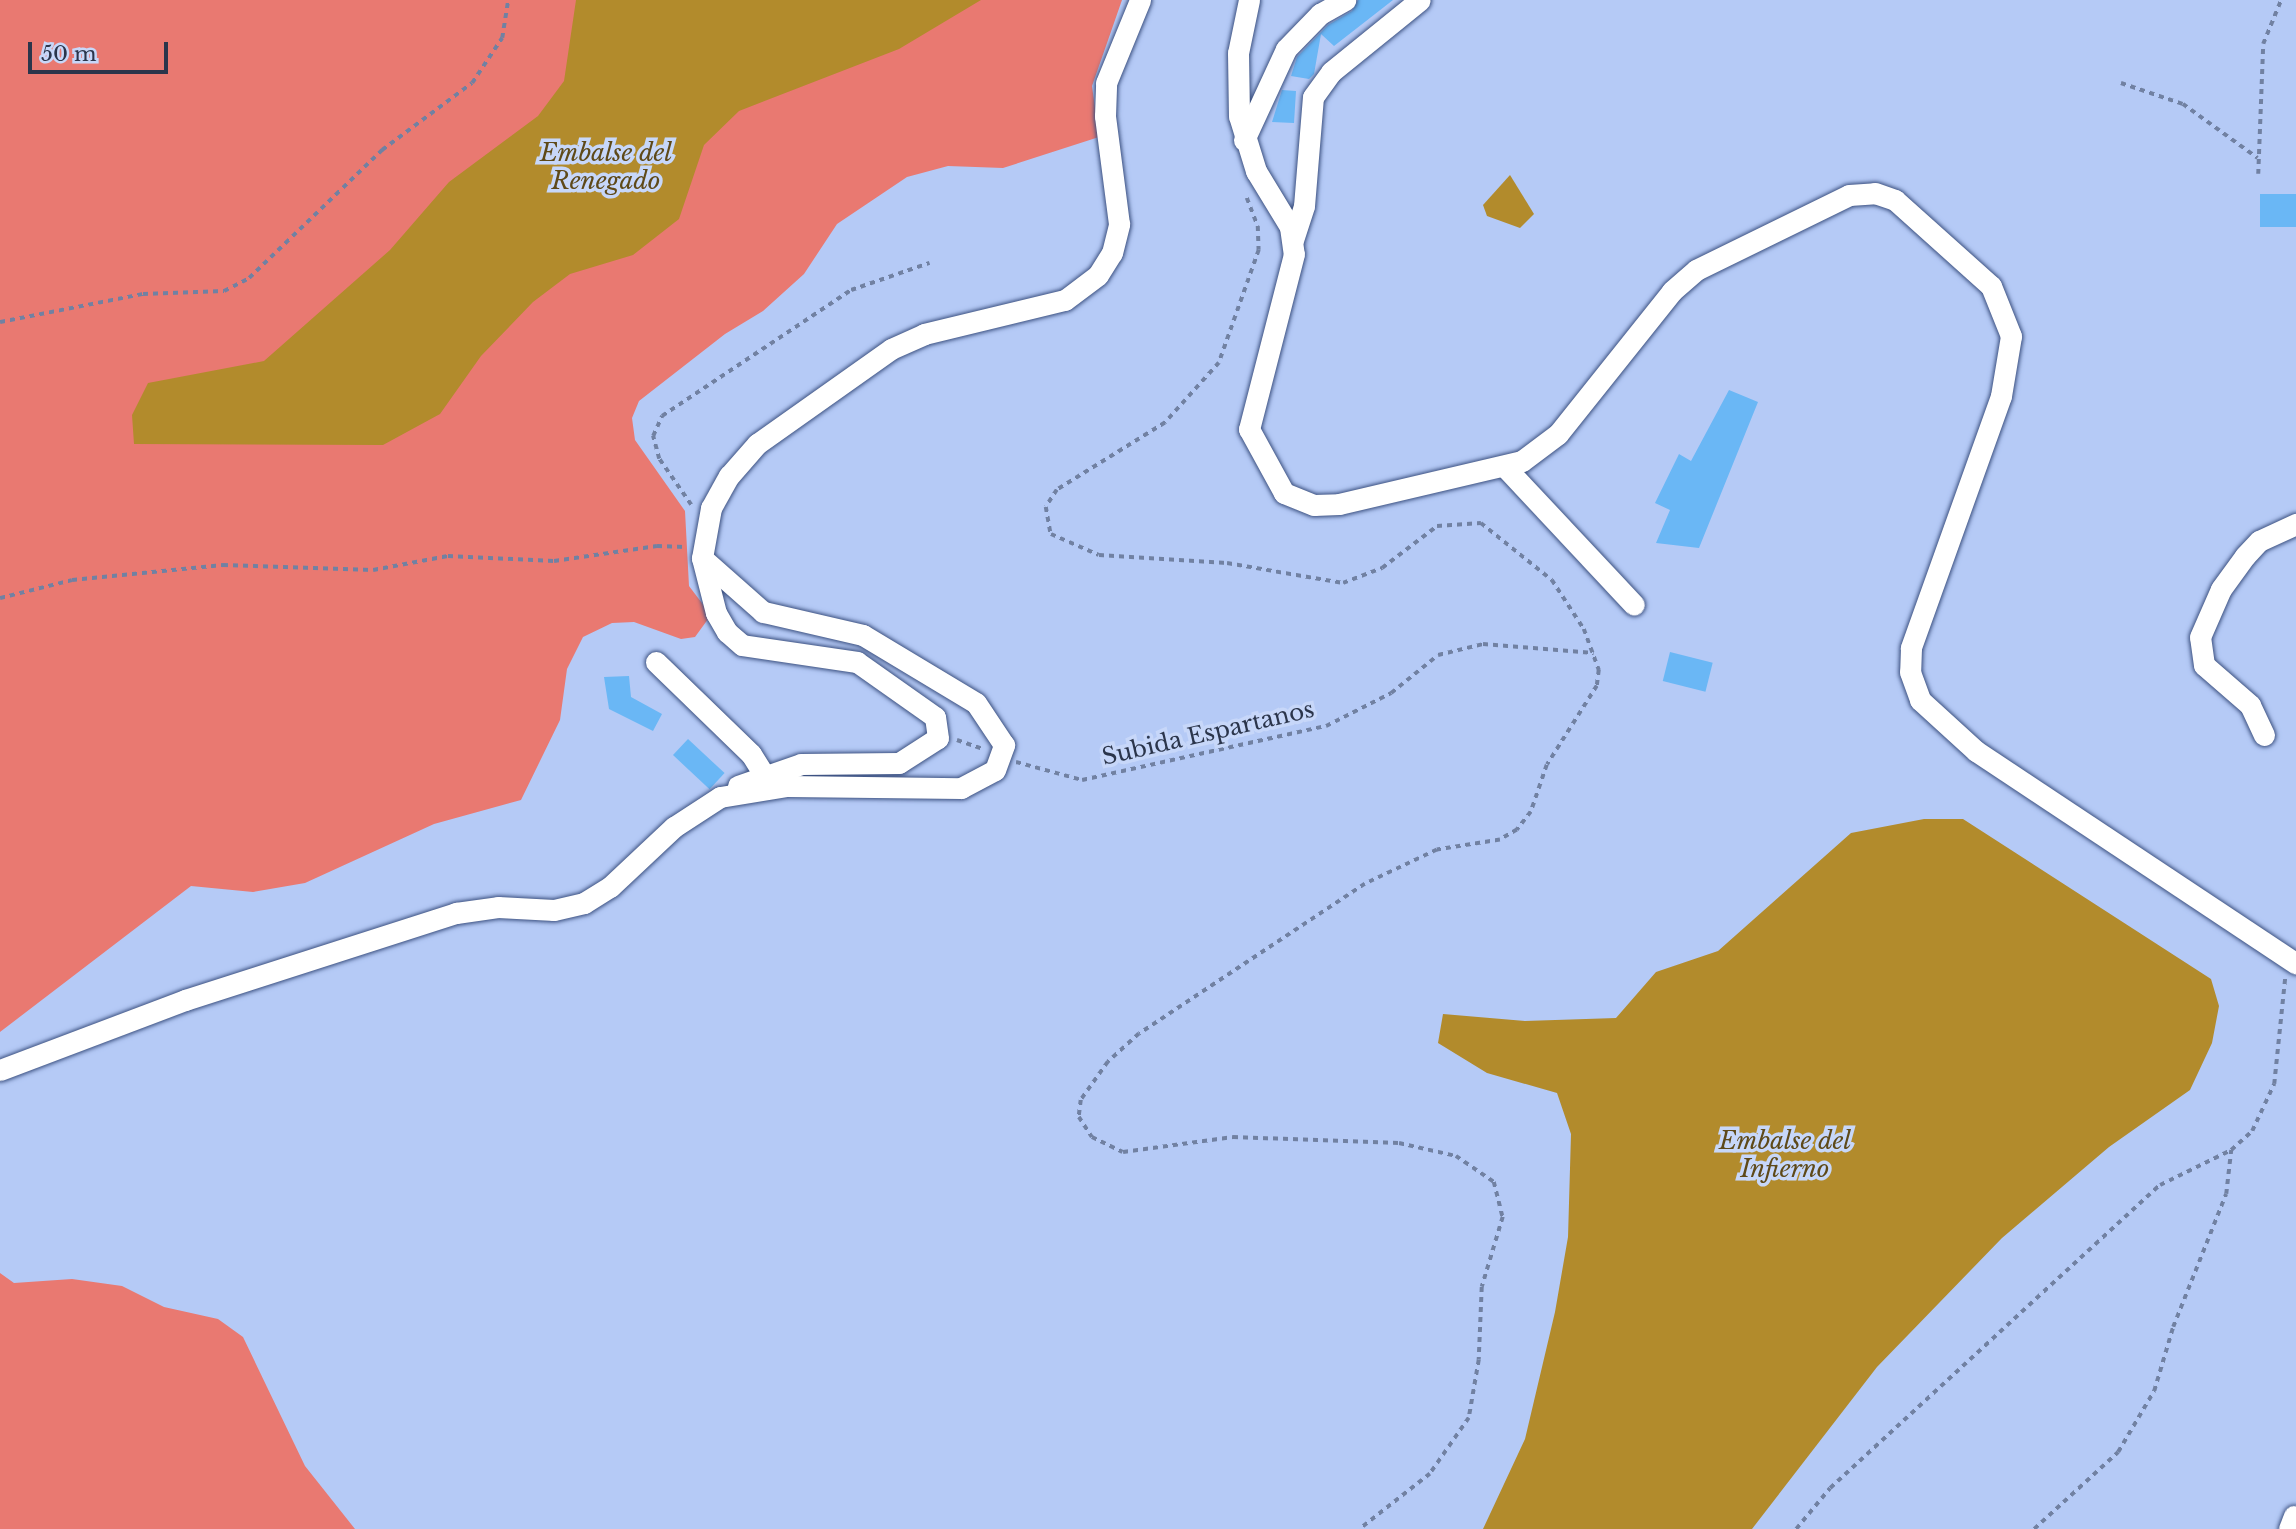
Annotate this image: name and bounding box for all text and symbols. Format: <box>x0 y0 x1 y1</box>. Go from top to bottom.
scale bar <box>32 28 172 72</box>
text: 50 m <box>41 41 96 67</box>
water label: Embalse del Renegado <box>540 139 672 195</box>
street label: Subida Espartanos <box>1099 695 1317 771</box>
water label: Embalse del Infierno <box>1719 1127 1851 1183</box>

